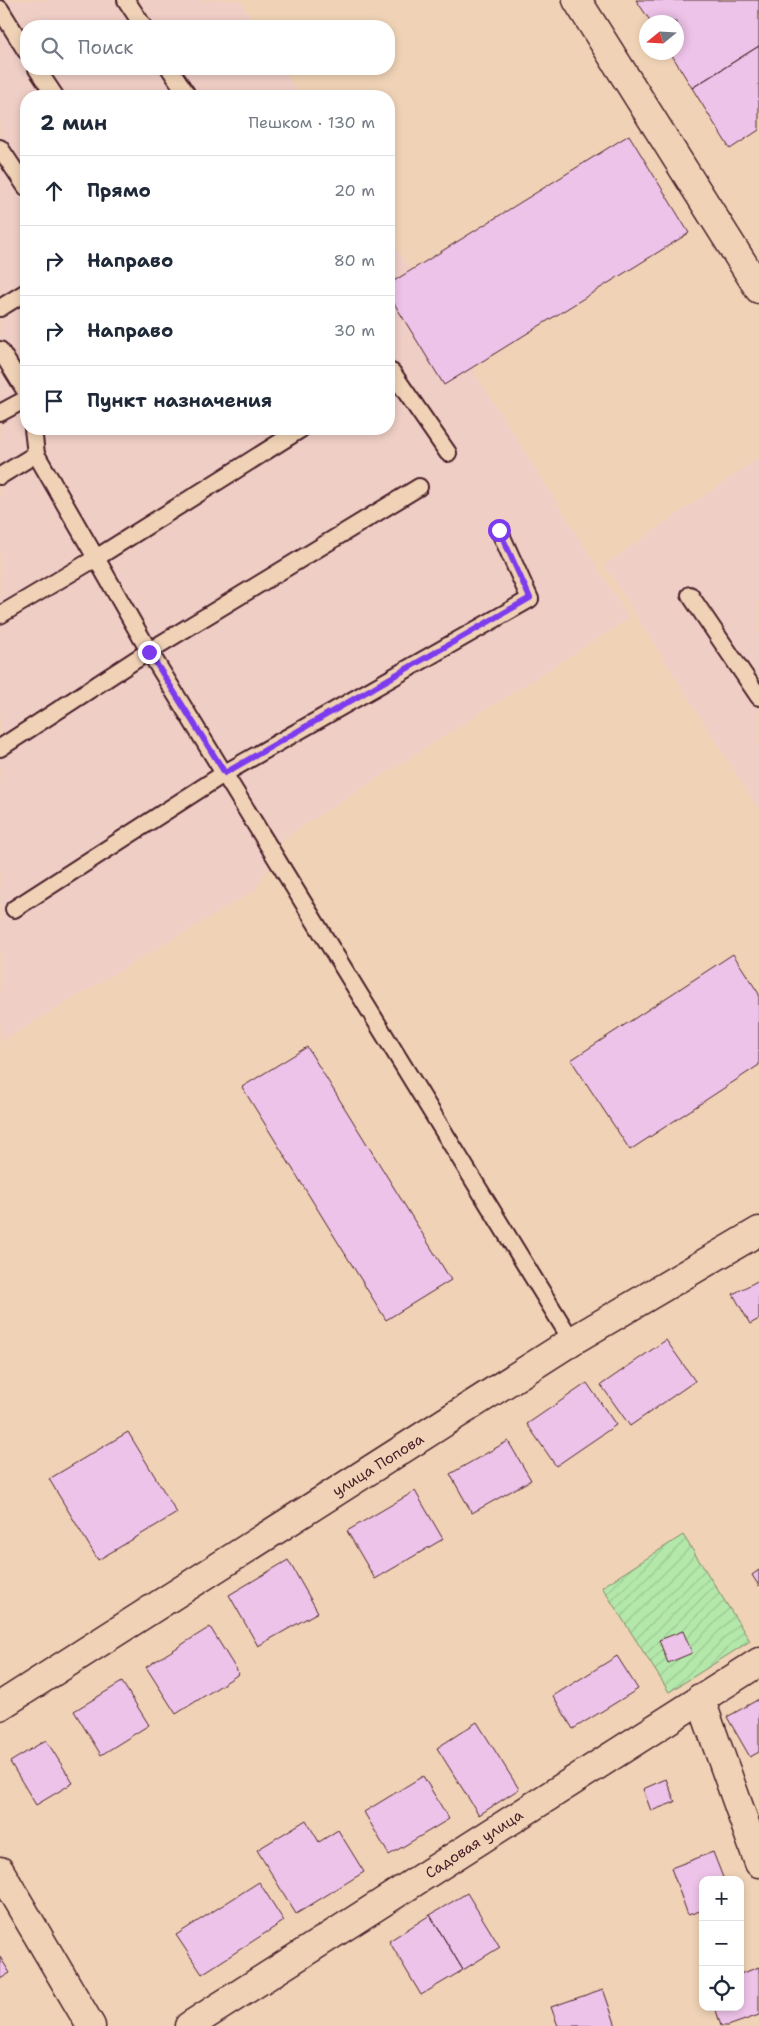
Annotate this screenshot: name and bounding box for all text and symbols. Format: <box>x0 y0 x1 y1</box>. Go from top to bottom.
north arrow <box>639 15 684 60</box>
search box <box>20 20 395 75</box>
icon: search <box>38 34 66 62</box>
text: Поиск <box>78 35 133 60</box>
text: 2 мин <box>40 109 107 137</box>
text: Пешком · 130 m <box>248 112 375 133</box>
icon: ahead <box>40 177 68 205</box>
text: Прямо <box>87 178 151 203</box>
text: 20 m <box>334 180 375 201</box>
icon: right <box>40 247 68 275</box>
text: Направо <box>87 248 173 273</box>
text: 80 m <box>334 250 375 271</box>
icon: right <box>40 317 68 345</box>
text: Направо <box>87 318 173 343</box>
text: 30 m <box>334 320 375 341</box>
icon: arrive <box>40 387 68 415</box>
text: Пункт назначения <box>87 388 272 413</box>
route start <box>488 519 511 542</box>
route end <box>138 641 161 664</box>
street label: улица Попова <box>329 1429 428 1501</box>
street label: Садовая улица <box>421 1805 527 1883</box>
map controls <box>699 1876 744 2011</box>
button: + <box>699 1876 744 1921</box>
button: − <box>699 1921 744 1966</box>
button: locate <box>699 1966 744 2011</box>

